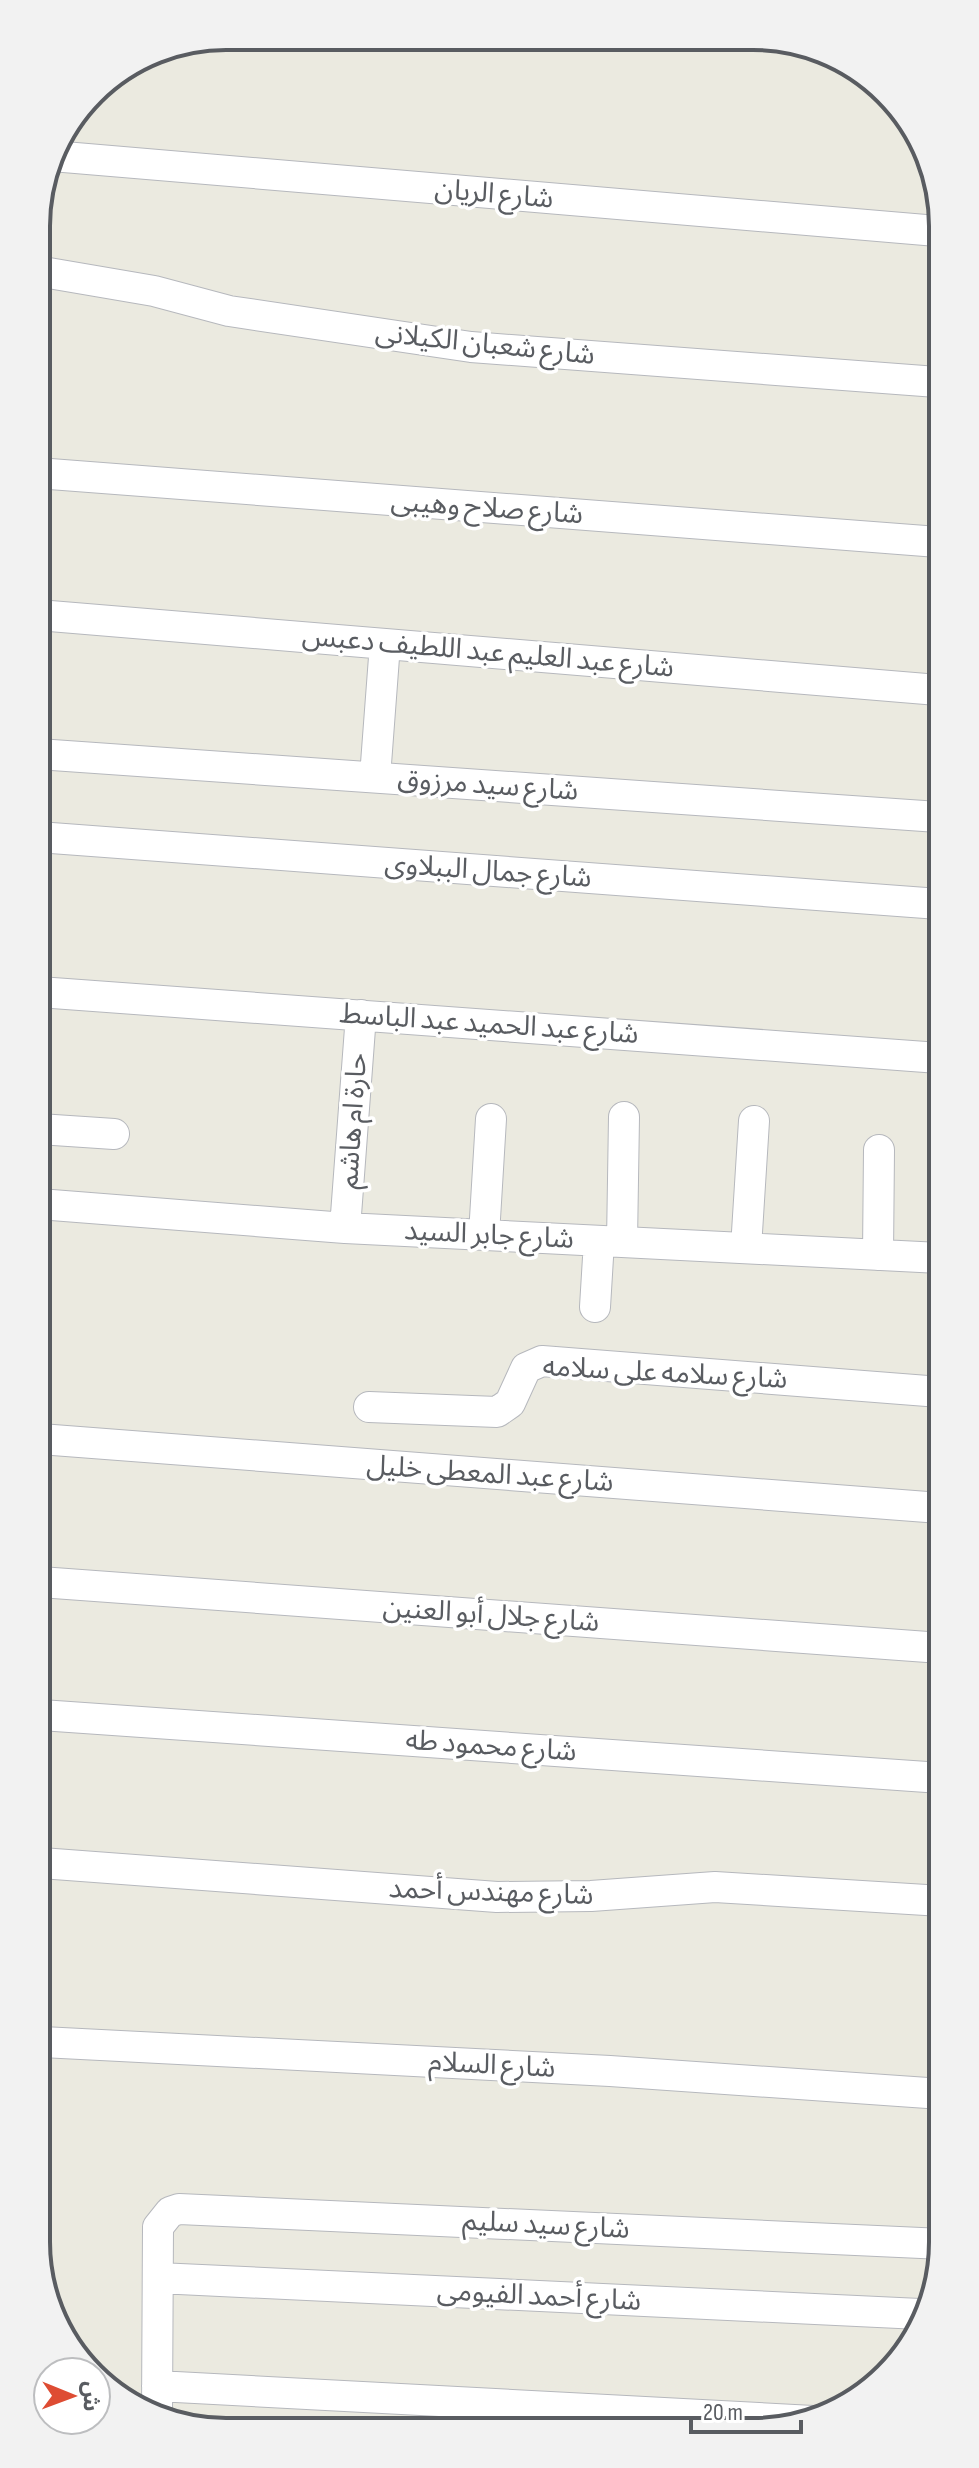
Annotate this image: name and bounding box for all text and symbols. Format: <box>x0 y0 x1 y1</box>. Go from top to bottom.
street label: شارع الريان <box>433 172 555 219</box>
street label: شارع شعبان الكيلانى <box>373 316 596 375</box>
street label: شارع صلاح وهيبى <box>390 485 584 534</box>
street label: شارع عبد العليم عبد اللطيف دعبس <box>300 619 675 689</box>
street label: شارع سيد مرزوق <box>396 762 579 811</box>
street label: شارع جمال الببلاوى <box>383 847 593 898</box>
street label: شارع عبد الحميد عبد الباسط <box>338 997 640 1054</box>
street label: حارة ام هاشم <box>332 1052 378 1190</box>
street label: شارع جابر السيد <box>403 1214 575 1259</box>
street label: شارع سلامه على سلامه <box>542 1350 788 1399</box>
street label: شارع عبد المعطى خليل <box>365 1449 615 1502</box>
street label: شارع جلال أبو العنين <box>381 1588 601 1642</box>
street label: شارع محمود طه <box>404 1724 578 1771</box>
street label: شارع مهندس أحمد <box>388 1869 594 1915</box>
street label: شارع السلام <box>428 2045 556 2088</box>
street label: شارع سيد سليم <box>461 2204 630 2250</box>
street label: شارع أحمد الفيومى <box>436 2272 642 2321</box>
north arrow <box>32 2356 112 2436</box>
text: ش <box>77 2381 104 2412</box>
scale bar <box>691 2384 801 2434</box>
text: 20 m <box>703 2398 743 2427</box>

